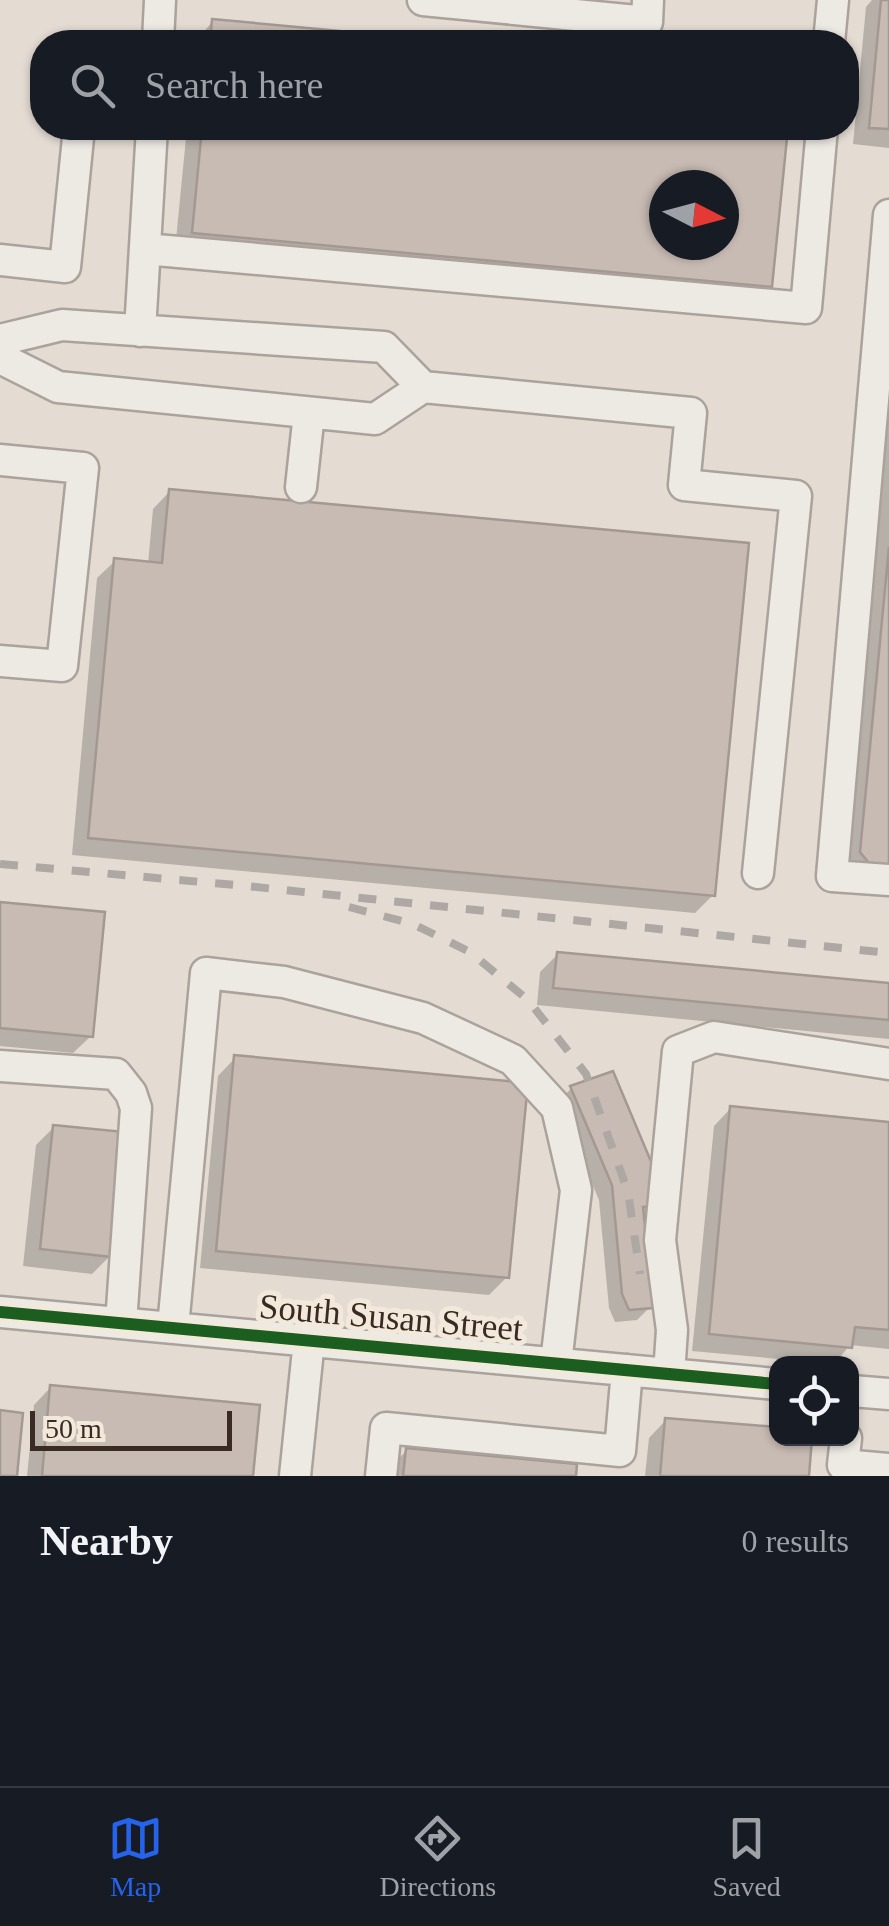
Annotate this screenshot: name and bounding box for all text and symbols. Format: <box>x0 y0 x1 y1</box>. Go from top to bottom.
search box <box>30 30 859 140</box>
icon: search <box>65 58 120 113</box>
text: Search here <box>145 64 323 106</box>
north arrow <box>649 170 739 260</box>
street label: South Susan Street <box>258 1287 525 1348</box>
map controls <box>769 1356 859 1446</box>
button: locate <box>769 1356 859 1446</box>
scale bar <box>30 1406 232 1450</box>
text: 50 m <box>45 1413 102 1444</box>
text: Nearby <box>40 1518 173 1564</box>
text: 0 results <box>741 1523 849 1559</box>
tab: Map <box>108 1811 163 1903</box>
tab: Directions <box>379 1811 496 1903</box>
tab: Saved <box>712 1811 781 1903</box>

